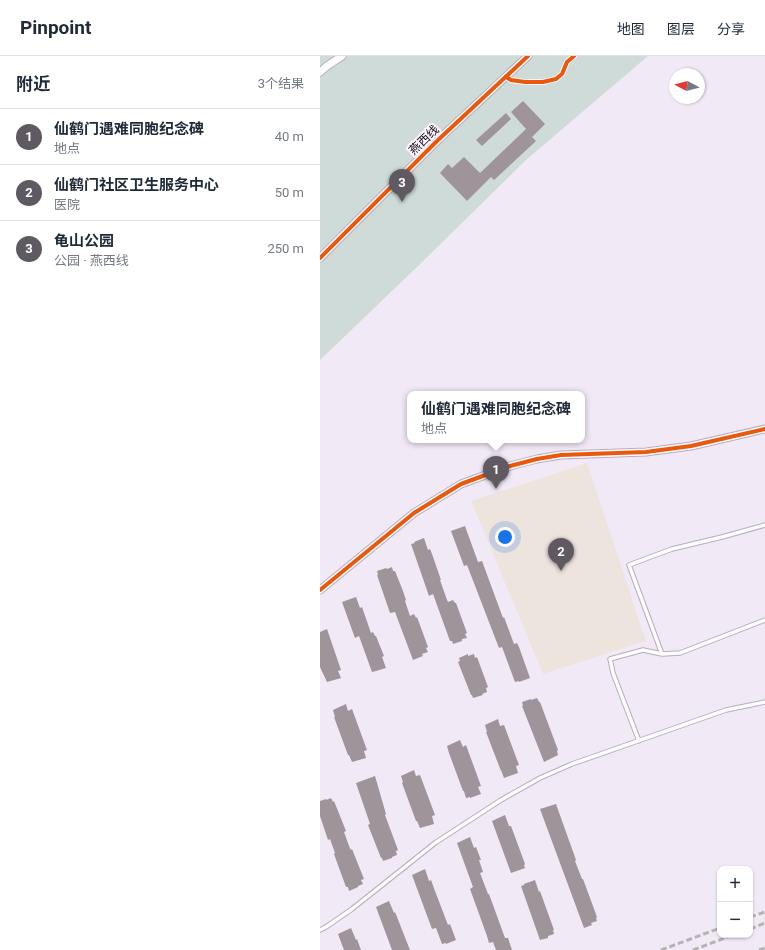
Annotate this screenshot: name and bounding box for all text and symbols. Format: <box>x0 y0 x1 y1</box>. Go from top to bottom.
text: Pinpoint <box>20 16 91 39</box>
text: 地图 <box>617 21 645 37</box>
text: 图层 <box>667 21 695 37</box>
text: 分享 <box>717 21 745 37</box>
north arrow <box>669 68 705 104</box>
text: 附近 <box>16 74 50 94</box>
text: 3个结果 <box>258 76 304 91</box>
text: 仙鹤门遇难同胞纪念碑 <box>54 120 204 138</box>
street label: 燕西线 <box>406 122 442 158</box>
text: 1 <box>25 129 33 144</box>
text: 40 m <box>275 129 304 144</box>
text: 地点 <box>54 141 80 156</box>
pin: 3 <box>389 169 415 202</box>
text: 仙鹤门社区卫生服务中心 <box>54 176 219 194</box>
text: 2 <box>25 185 33 200</box>
text: 50 m <box>275 185 304 200</box>
text: 医院 <box>54 197 80 212</box>
text: 龟山公园 <box>54 232 114 250</box>
text: 3 <box>25 241 33 256</box>
text: 250 m <box>267 241 304 256</box>
text: 公园 · 燕西线 <box>54 253 129 268</box>
popup <box>407 391 585 443</box>
text: 仙鹤门遇难同胞纪念碑 <box>421 400 571 418</box>
text: 地点 <box>421 421 447 436</box>
pin: 1 <box>483 456 509 489</box>
your location <box>495 527 515 547</box>
pin: 2 <box>548 538 574 571</box>
map controls <box>717 866 753 938</box>
button: + <box>717 866 753 902</box>
button: − <box>717 902 753 938</box>

